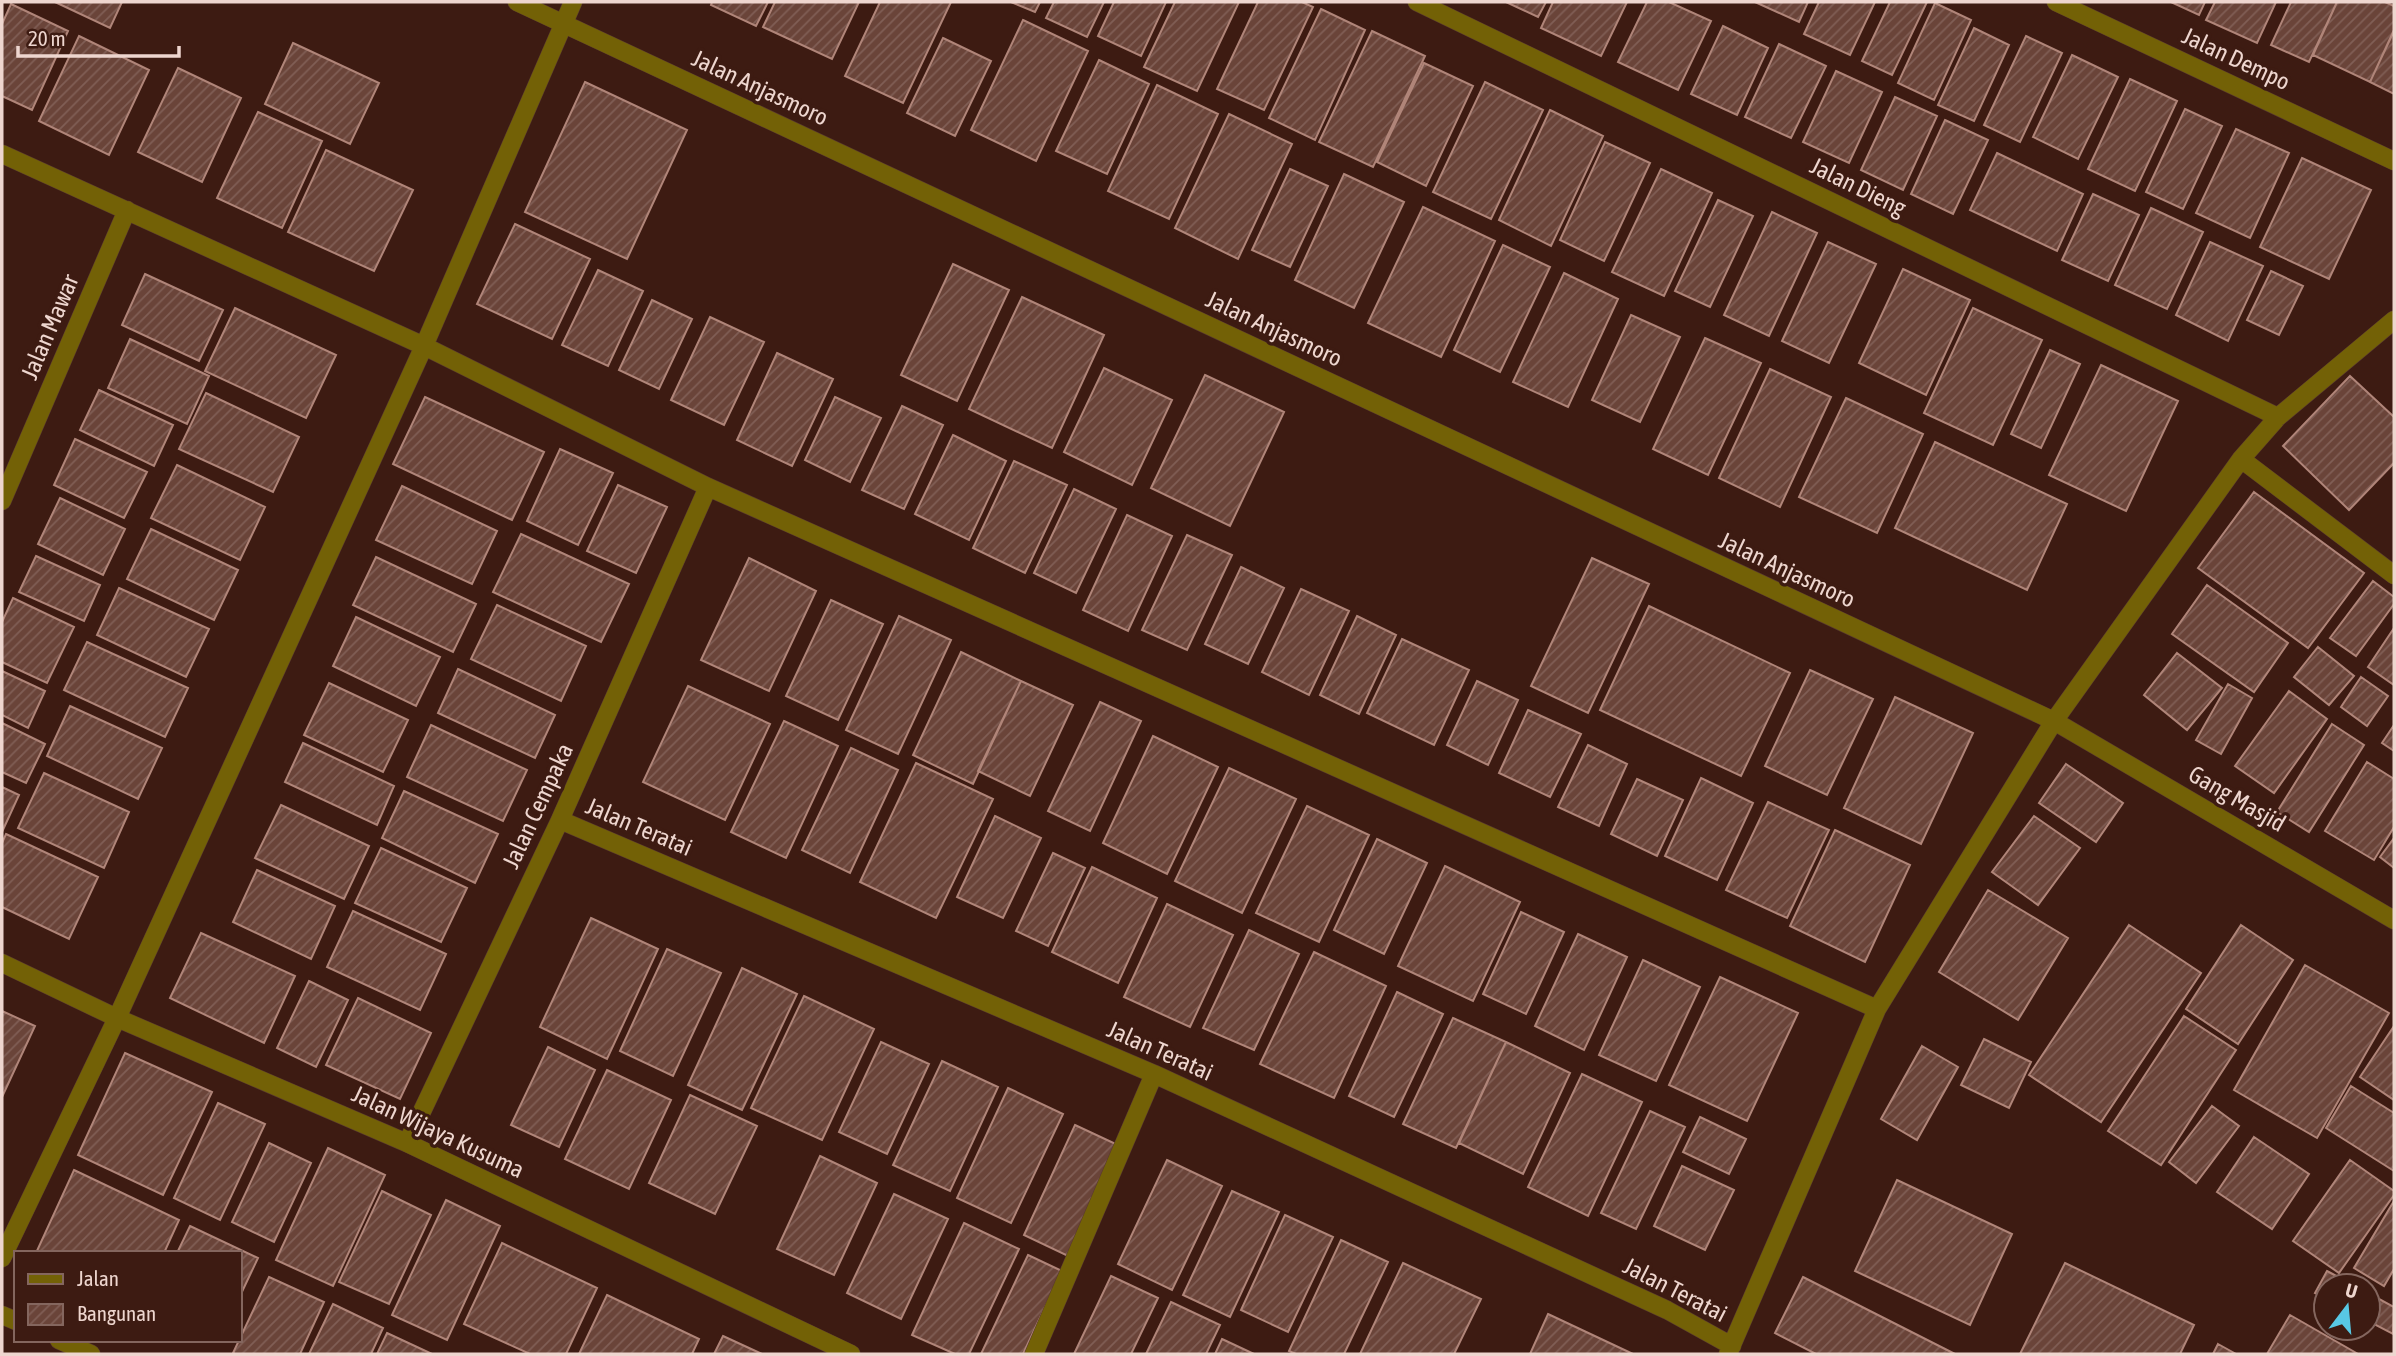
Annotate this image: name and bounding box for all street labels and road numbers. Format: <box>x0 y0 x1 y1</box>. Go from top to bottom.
street label: Jalan Dempo <box>2178 22 2294 95</box>
street label: Jalan Anjasmoro <box>688 44 832 131</box>
street label: Jalan Dieng <box>1806 152 1911 222</box>
street label: Jalan Mawar <box>15 270 84 383</box>
street label: Jalan Anjasmoro <box>1202 285 1346 372</box>
street label: Jalan Anjasmoro <box>1715 526 1859 613</box>
street label: Jalan Cempaka <box>497 739 578 872</box>
street label: Gang Masjid <box>2184 760 2290 837</box>
street label: Jalan Teratai <box>582 792 696 861</box>
street label: Jalan Teratai <box>1103 1015 1217 1086</box>
street label: Jalan Wijaya Kusuma <box>348 1080 528 1183</box>
street label: Jalan Teratai <box>1619 1252 1732 1327</box>

